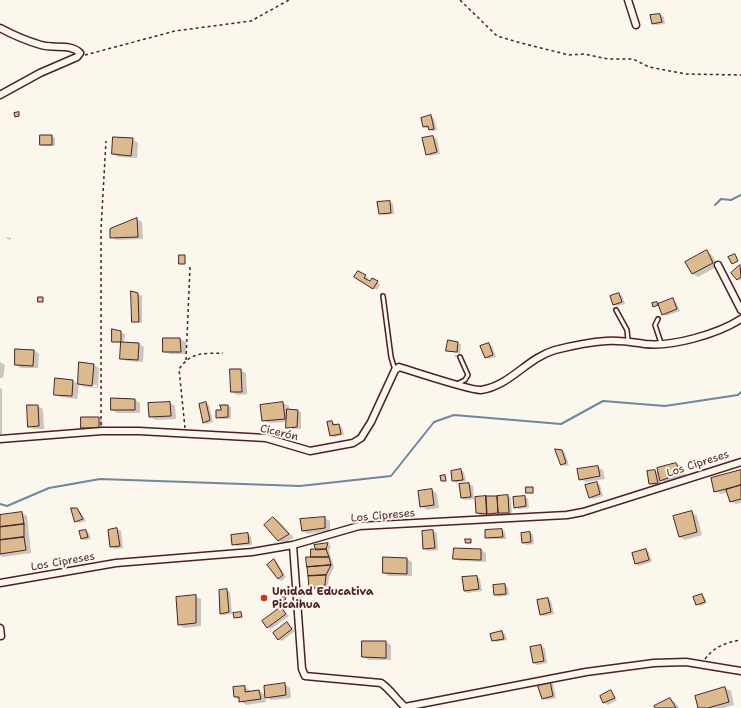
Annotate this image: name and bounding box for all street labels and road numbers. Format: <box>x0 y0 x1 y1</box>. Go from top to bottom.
street label: Cicerón <box>259 422 299 444</box>
street label: Los Cipreses <box>665 448 731 480</box>
street label: Los Cipreses <box>350 507 416 525</box>
street label: Los Cipreses <box>30 550 96 574</box>

